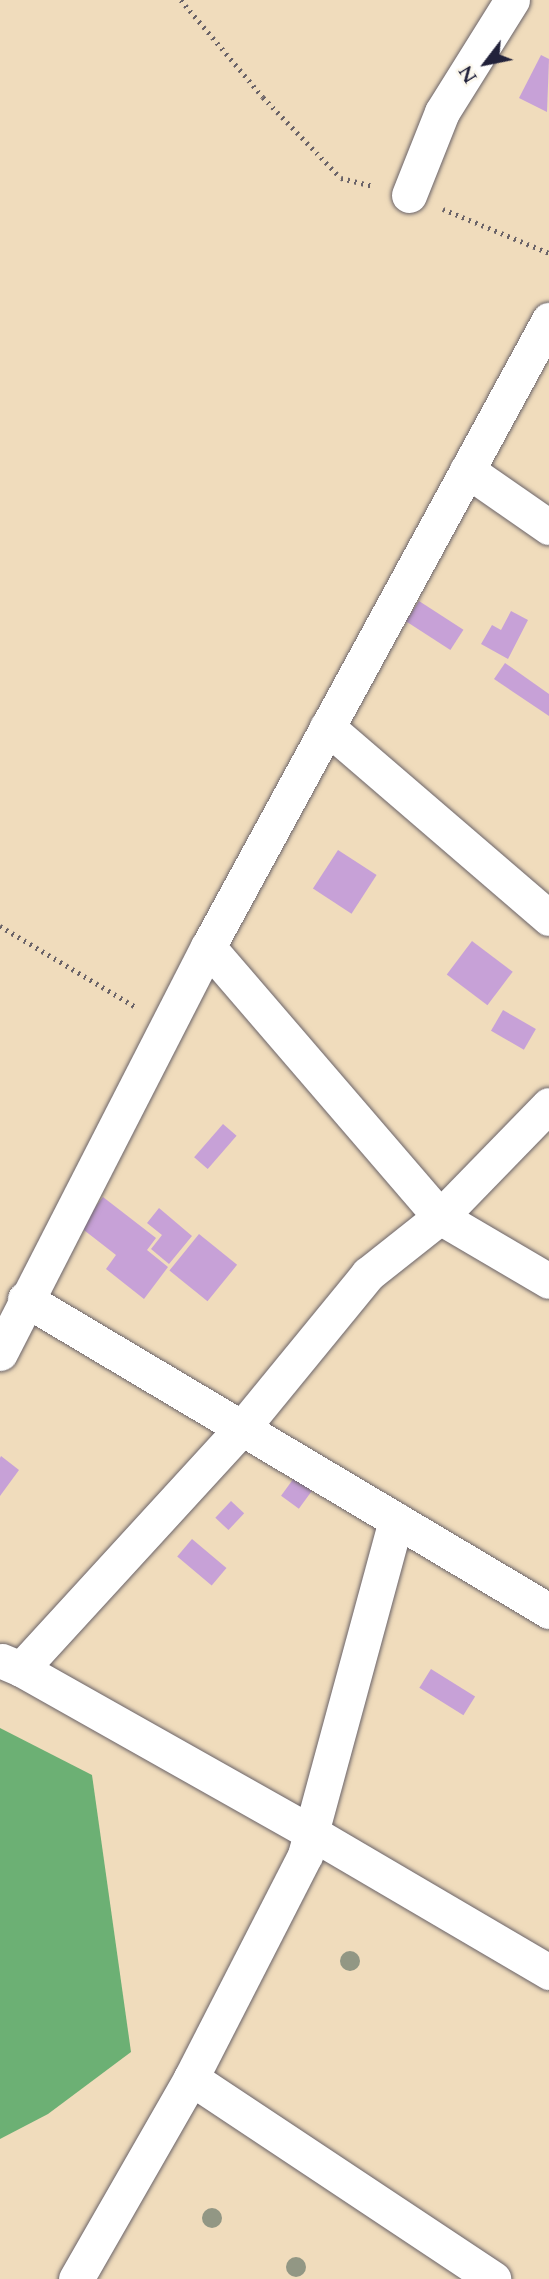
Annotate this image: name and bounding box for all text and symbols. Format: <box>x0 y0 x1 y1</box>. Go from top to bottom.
north arrow <box>451 28 521 98</box>
text: N <box>453 60 484 88</box>

